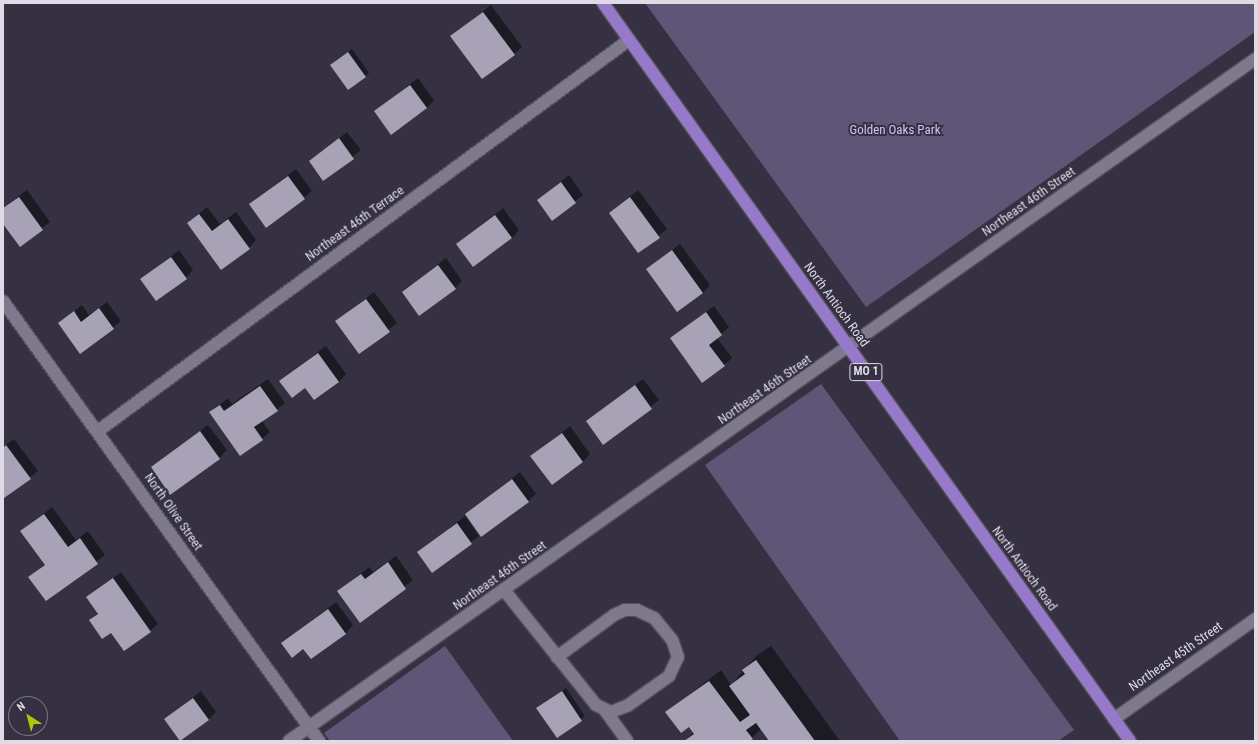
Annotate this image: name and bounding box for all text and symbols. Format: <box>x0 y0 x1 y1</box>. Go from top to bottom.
park label: Golden Oaks Park <box>849 122 941 138</box>
street label: Northeast 46th Street <box>979 164 1079 240</box>
street label: Northeast 46th Terrace <box>303 183 407 265</box>
street label: North Antioch Road <box>800 260 872 350</box>
street label: Northeast 46th Street <box>715 352 815 428</box>
road number: MO 1 <box>849 362 883 382</box>
street label: North Olive Street <box>141 470 205 554</box>
street label: North Antioch Road <box>988 524 1060 614</box>
street label: Northeast 46th Street <box>450 538 550 614</box>
street label: Northeast 45th Street <box>1126 619 1226 695</box>
north arrow <box>8 696 48 736</box>
text: N <box>15 699 28 714</box>

